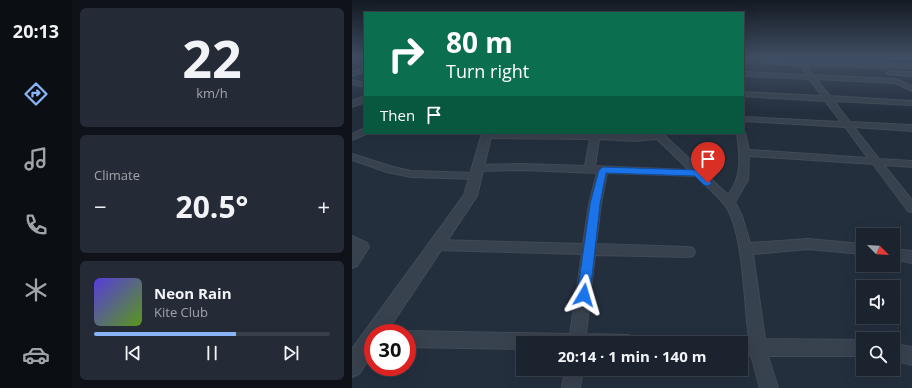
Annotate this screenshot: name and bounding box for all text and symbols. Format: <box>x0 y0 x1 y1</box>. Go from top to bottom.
text: 20:13 <box>13 19 59 43</box>
text: 22 <box>182 22 242 93</box>
text: 80 m <box>446 23 513 61</box>
icon: right <box>380 28 432 80</box>
text: Turn right <box>446 59 529 83</box>
icon: directions <box>22 80 50 108</box>
text: km/h <box>196 84 228 102</box>
icon: arrive <box>423 104 445 126</box>
text: Then <box>380 105 415 125</box>
pin <box>691 142 725 183</box>
icon: music <box>22 145 50 173</box>
icon: arrive <box>697 148 719 170</box>
text: Climate <box>94 166 140 184</box>
text: 20.5° <box>176 186 248 227</box>
text: − <box>94 191 107 221</box>
text: + <box>317 191 330 221</box>
icon: phone <box>22 211 50 239</box>
north arrow <box>856 228 900 272</box>
map controls <box>856 228 900 376</box>
position arrow <box>563 274 605 316</box>
icon: climate <box>22 276 50 304</box>
button: sound <box>856 280 900 324</box>
text: Neon Rain <box>154 283 232 303</box>
text: Kite Club <box>154 303 208 321</box>
speed limit sign: 30 <box>364 324 416 376</box>
button: search <box>856 332 900 376</box>
icon: car <box>22 341 50 369</box>
icon: previous <box>122 342 144 364</box>
icon: pause <box>201 342 223 364</box>
icon: next <box>280 342 302 364</box>
text: 20:14 · 1 min · 140 m <box>558 346 706 366</box>

